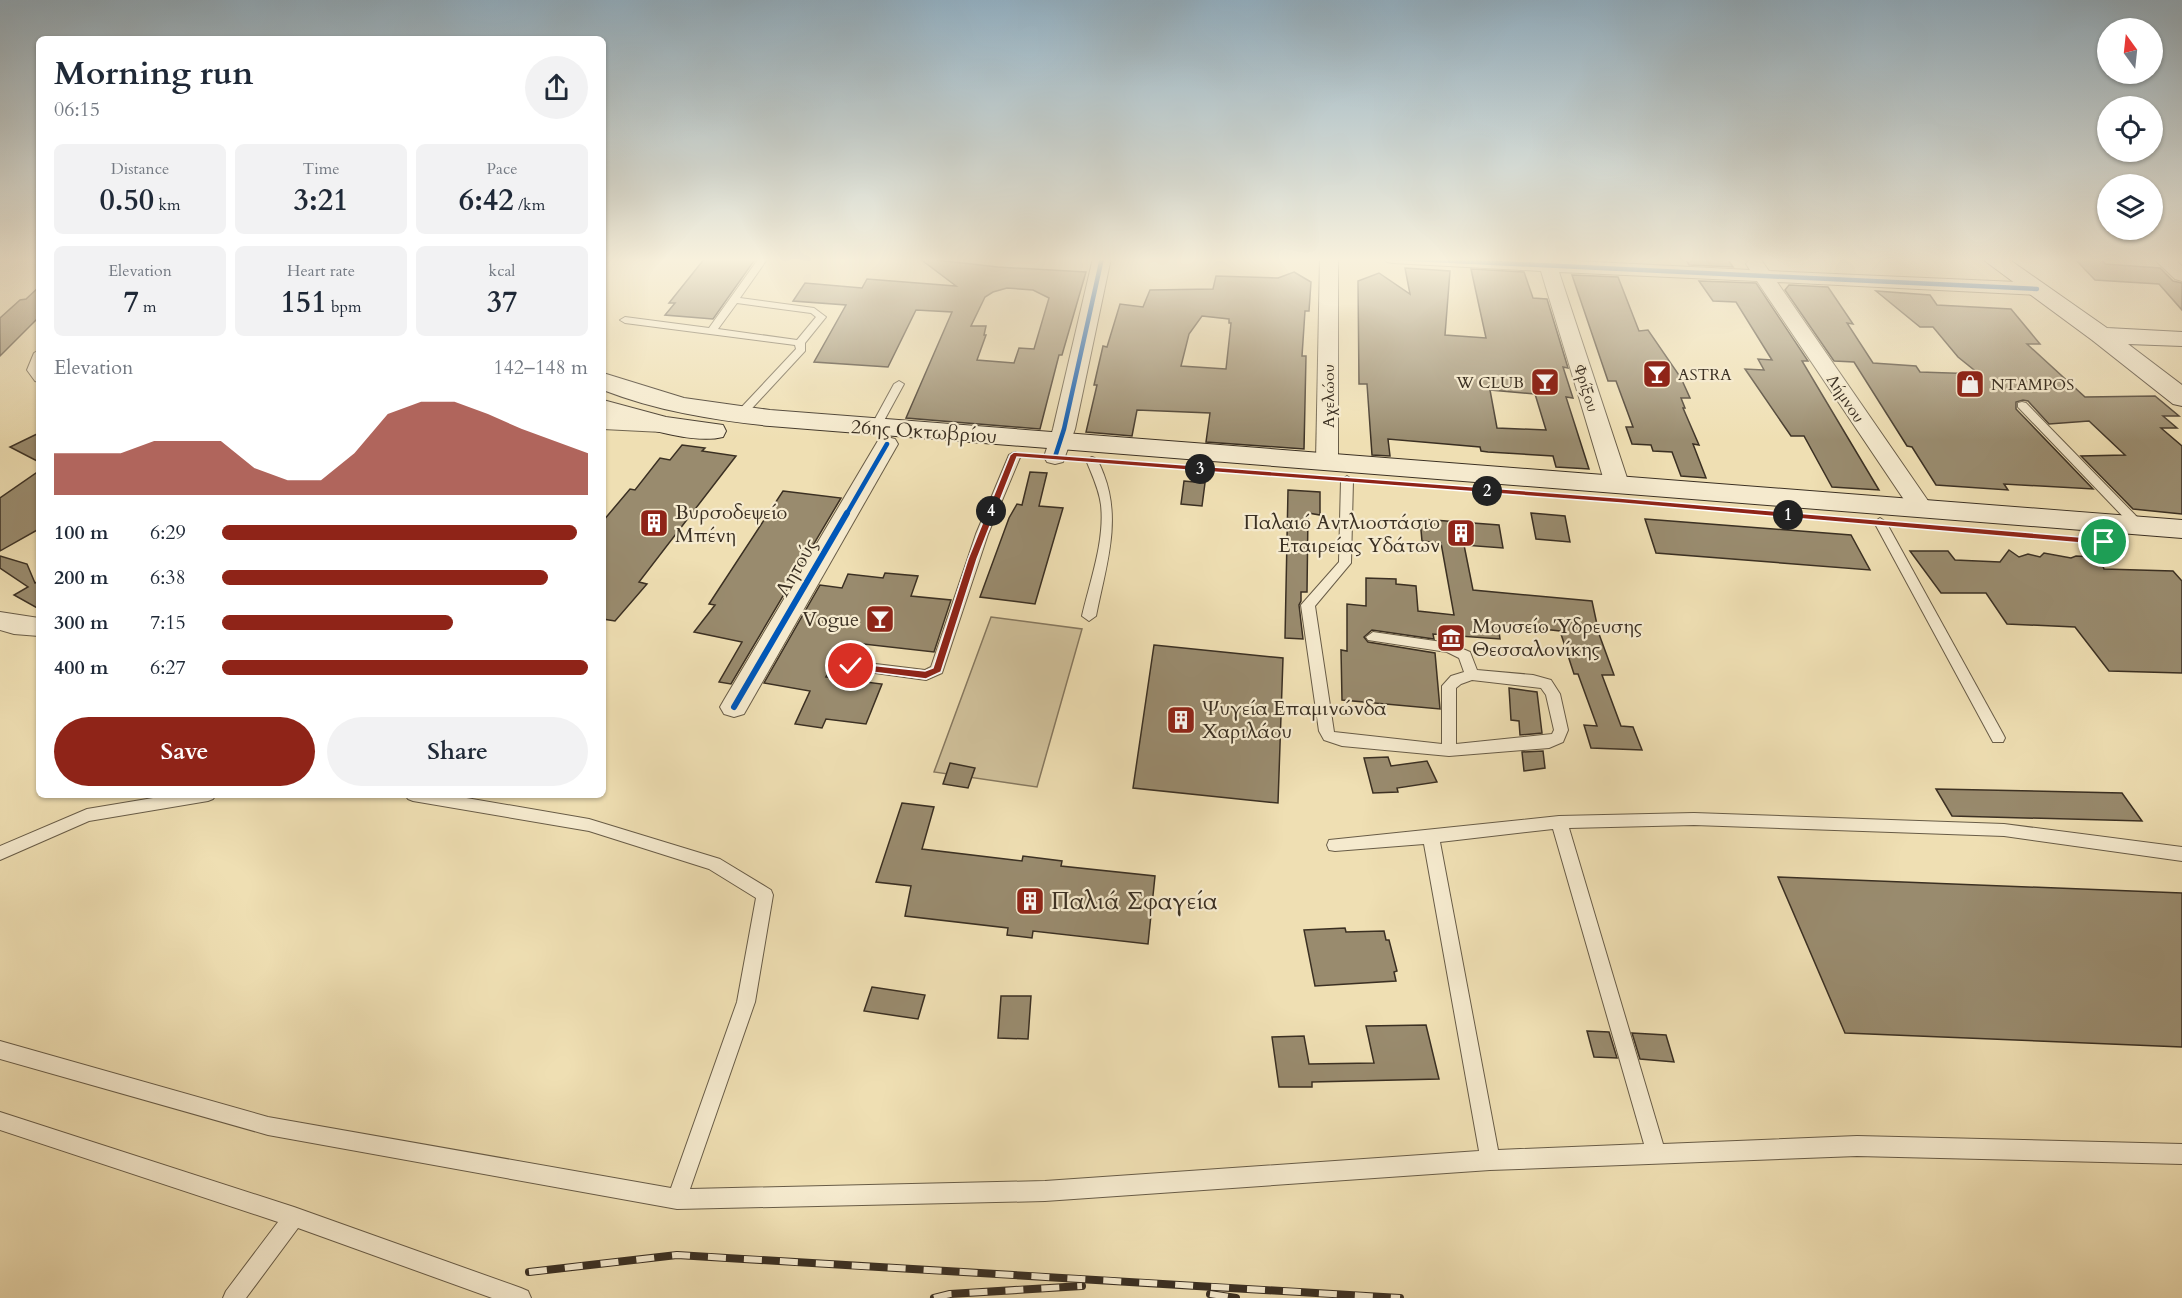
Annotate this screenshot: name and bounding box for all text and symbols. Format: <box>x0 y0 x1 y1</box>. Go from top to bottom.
north arrow <box>2097 18 2163 84</box>
map controls <box>2097 18 2163 240</box>
text: Morning run <box>54 51 254 96</box>
button: share <box>525 56 588 119</box>
text: 06:15 <box>54 96 100 123</box>
button: locate <box>2097 96 2163 162</box>
text: Distance <box>111 158 169 180</box>
text: Time <box>302 158 340 180</box>
text: Pace <box>487 158 517 180</box>
button: layers <box>2097 174 2163 240</box>
text: 0.50 <box>99 180 154 221</box>
text: 3:21 <box>294 180 348 221</box>
text: 6:42 <box>459 180 514 221</box>
text: km <box>154 194 181 216</box>
text: /km <box>514 194 545 216</box>
text: Elevation <box>108 260 172 282</box>
text: Heart rate <box>287 260 355 282</box>
text: kcal <box>489 260 515 282</box>
text: 7 <box>123 282 139 323</box>
text: 151 <box>280 282 327 323</box>
text: 37 <box>487 282 517 323</box>
text: m <box>139 296 157 318</box>
text: bpm <box>327 296 362 318</box>
text: Elevation <box>54 354 133 381</box>
text: 142–148 m <box>493 354 588 381</box>
bar icon: ASTRA <box>1641 358 1673 390</box>
street label: Φρίξου <box>1568 362 1604 415</box>
street label: Αχελώου <box>1318 364 1340 428</box>
place label: ASTRA <box>1678 364 1732 386</box>
bar icon: W CLUB <box>1529 366 1561 398</box>
shop icon: NTAMPOS <box>1954 368 1986 400</box>
street label: Λήμνου <box>1821 370 1869 427</box>
place label: W CLUB <box>1455 372 1524 394</box>
place label: NTAMPOS <box>1991 374 2074 396</box>
street label: 26ης Οκτωβρίου <box>850 413 998 450</box>
pin: 3 <box>1185 454 1215 484</box>
text: 3 <box>1196 458 1204 480</box>
pin: 2 <box>1472 476 1502 506</box>
text: 2 <box>1483 480 1491 502</box>
pin: 4 <box>976 496 1006 526</box>
place label: Βυρσοδεψείο Μπένη <box>675 499 788 549</box>
text: 4 <box>987 500 995 522</box>
pin: 1 <box>1773 500 1803 530</box>
text: 1 <box>1784 504 1792 526</box>
building icon: Βυρσοδεψείο Μπένη <box>638 507 670 539</box>
place label: Παλαιό Αντλιοστάσιο Εταιρείας Υδάτων <box>1243 509 1440 559</box>
pin <box>2078 516 2129 567</box>
building icon: Παλαιό Αντλιοστάσιο Εταιρείας Υδάτων <box>1445 517 1477 549</box>
text: 100 m <box>54 519 109 546</box>
text: 6:29 <box>150 519 186 546</box>
icon: arrive <box>2087 525 2120 558</box>
street label: Λητούς <box>769 533 824 601</box>
text: 200 m <box>54 564 109 591</box>
text: 6:38 <box>150 564 186 591</box>
bar icon: Vogue <box>864 603 896 635</box>
place label: Vogue <box>802 606 859 633</box>
text: 300 m <box>54 609 109 636</box>
text: 7:15 <box>150 609 186 636</box>
place label: Μουσείο Ύδρευσης Θεσσαλονίκης <box>1472 613 1643 663</box>
museum icon: Μουσείο Ύδρευσης Θεσσαλονίκης <box>1435 622 1467 654</box>
pin <box>825 640 876 691</box>
icon: check <box>834 649 867 682</box>
text: 400 m <box>54 654 109 681</box>
text: 6:27 <box>150 654 186 681</box>
place label: Ψυγεία Επαμινώνδα Χαριλάου <box>1202 695 1386 745</box>
building icon: Ψυγεία Επαμινώνδα Χαριλάου <box>1165 704 1197 736</box>
button: Save <box>54 717 315 786</box>
button: Share <box>327 717 588 786</box>
building icon: Παλιά Σφαγεία <box>1014 885 1046 917</box>
place label: Παλιά Σφαγεία <box>1051 885 1218 918</box>

